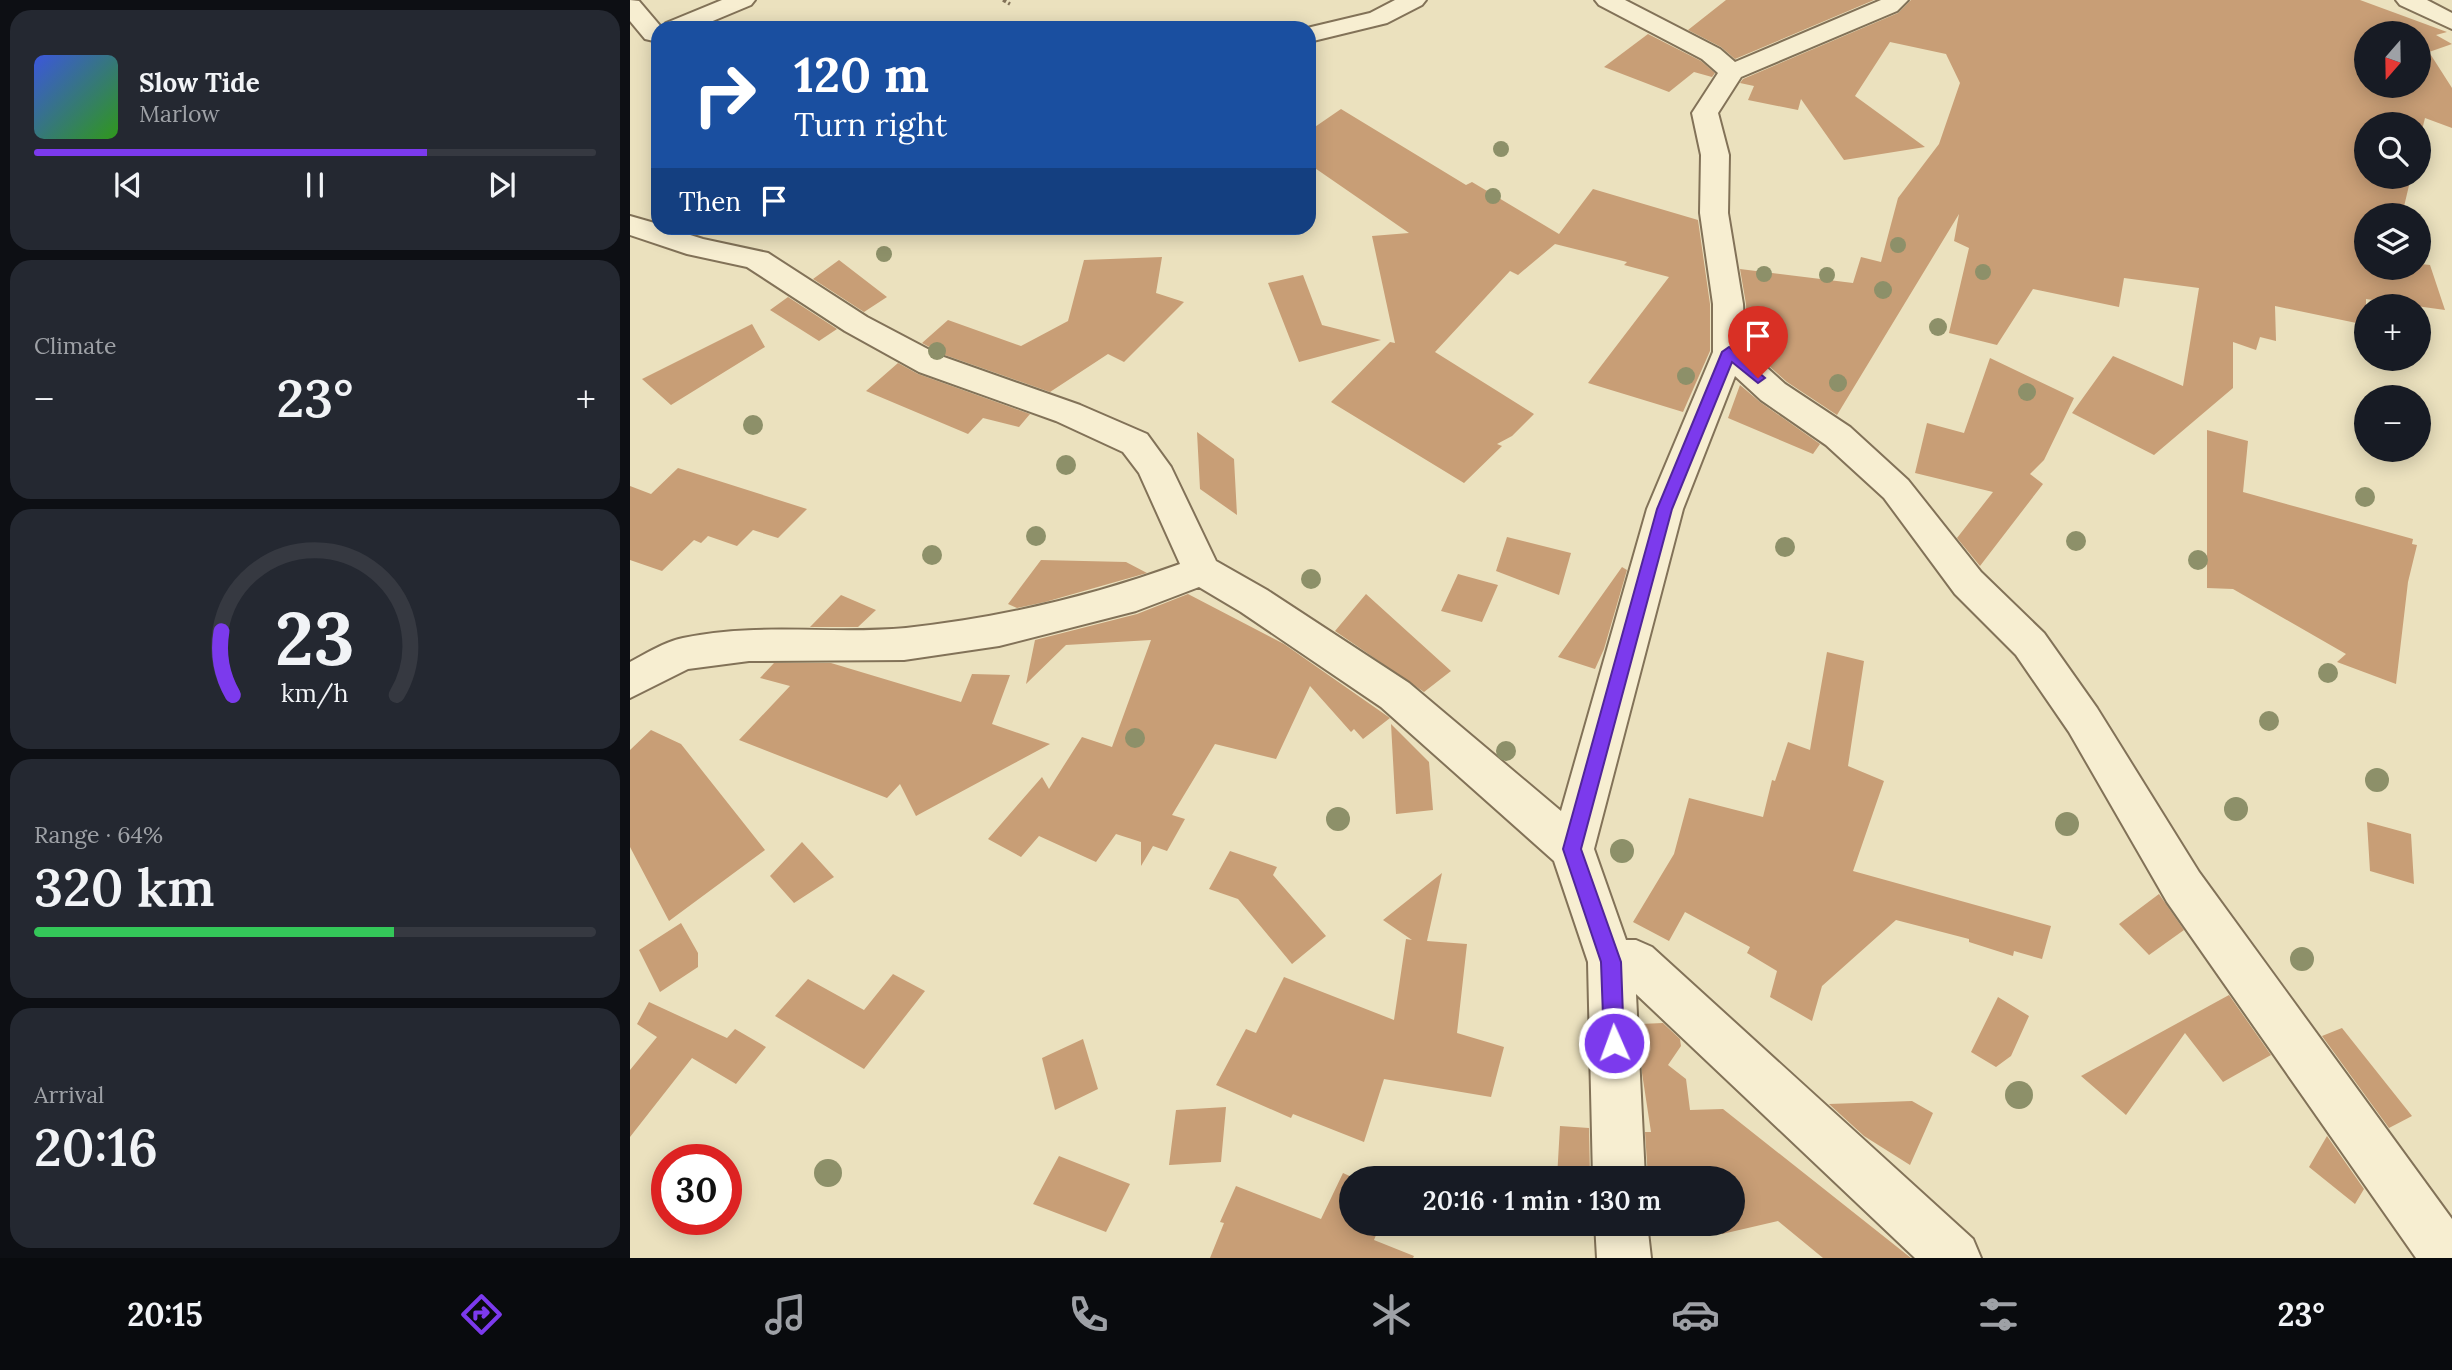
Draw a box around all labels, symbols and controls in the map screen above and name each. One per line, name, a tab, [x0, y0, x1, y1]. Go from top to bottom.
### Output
north arrow	[2354, 21, 2431, 98]
map controls	[2354, 21, 2431, 462]
text: 120 m	[794, 43, 929, 105]
icon: right	[679, 49, 770, 140]
text: Slow Tide	[139, 66, 260, 99]
text: Marlow	[139, 99, 220, 128]
text: Turn right	[794, 104, 947, 145]
button: search	[2354, 112, 2431, 189]
icon: previous	[109, 166, 147, 204]
icon: pause	[296, 166, 334, 204]
icon: next	[483, 166, 521, 204]
icon: arrive	[755, 182, 793, 220]
text: Then	[679, 185, 741, 218]
button: layers	[2354, 203, 2431, 280]
button: +	[2354, 294, 2431, 371]
pin	[1728, 306, 1788, 378]
icon: arrive	[1739, 317, 1777, 355]
text: Climate	[34, 331, 116, 360]
text: 23°	[277, 365, 353, 431]
text: −	[34, 375, 54, 423]
text: +	[576, 375, 596, 423]
button: −	[2354, 385, 2431, 462]
text: 23	[275, 592, 355, 685]
text: km/h	[281, 677, 349, 709]
text: Range · 64%	[34, 820, 163, 849]
text: 320 km	[34, 854, 215, 920]
position arrow	[1577, 1006, 1651, 1080]
text: Arrival	[34, 1080, 104, 1109]
text: 20:16	[34, 1114, 158, 1180]
speed limit sign: 30	[651, 1144, 742, 1235]
text: 20:16 · 1 min · 130 m	[1423, 1184, 1661, 1217]
icon: directions	[457, 1290, 506, 1339]
icon: music	[761, 1290, 810, 1339]
icon: phone	[1064, 1290, 1113, 1339]
icon: climate	[1367, 1290, 1416, 1339]
icon: car	[1671, 1290, 1720, 1339]
icon: filters	[1974, 1290, 2023, 1339]
text: 20:15	[127, 1294, 203, 1335]
text: 23°	[2278, 1294, 2325, 1335]

